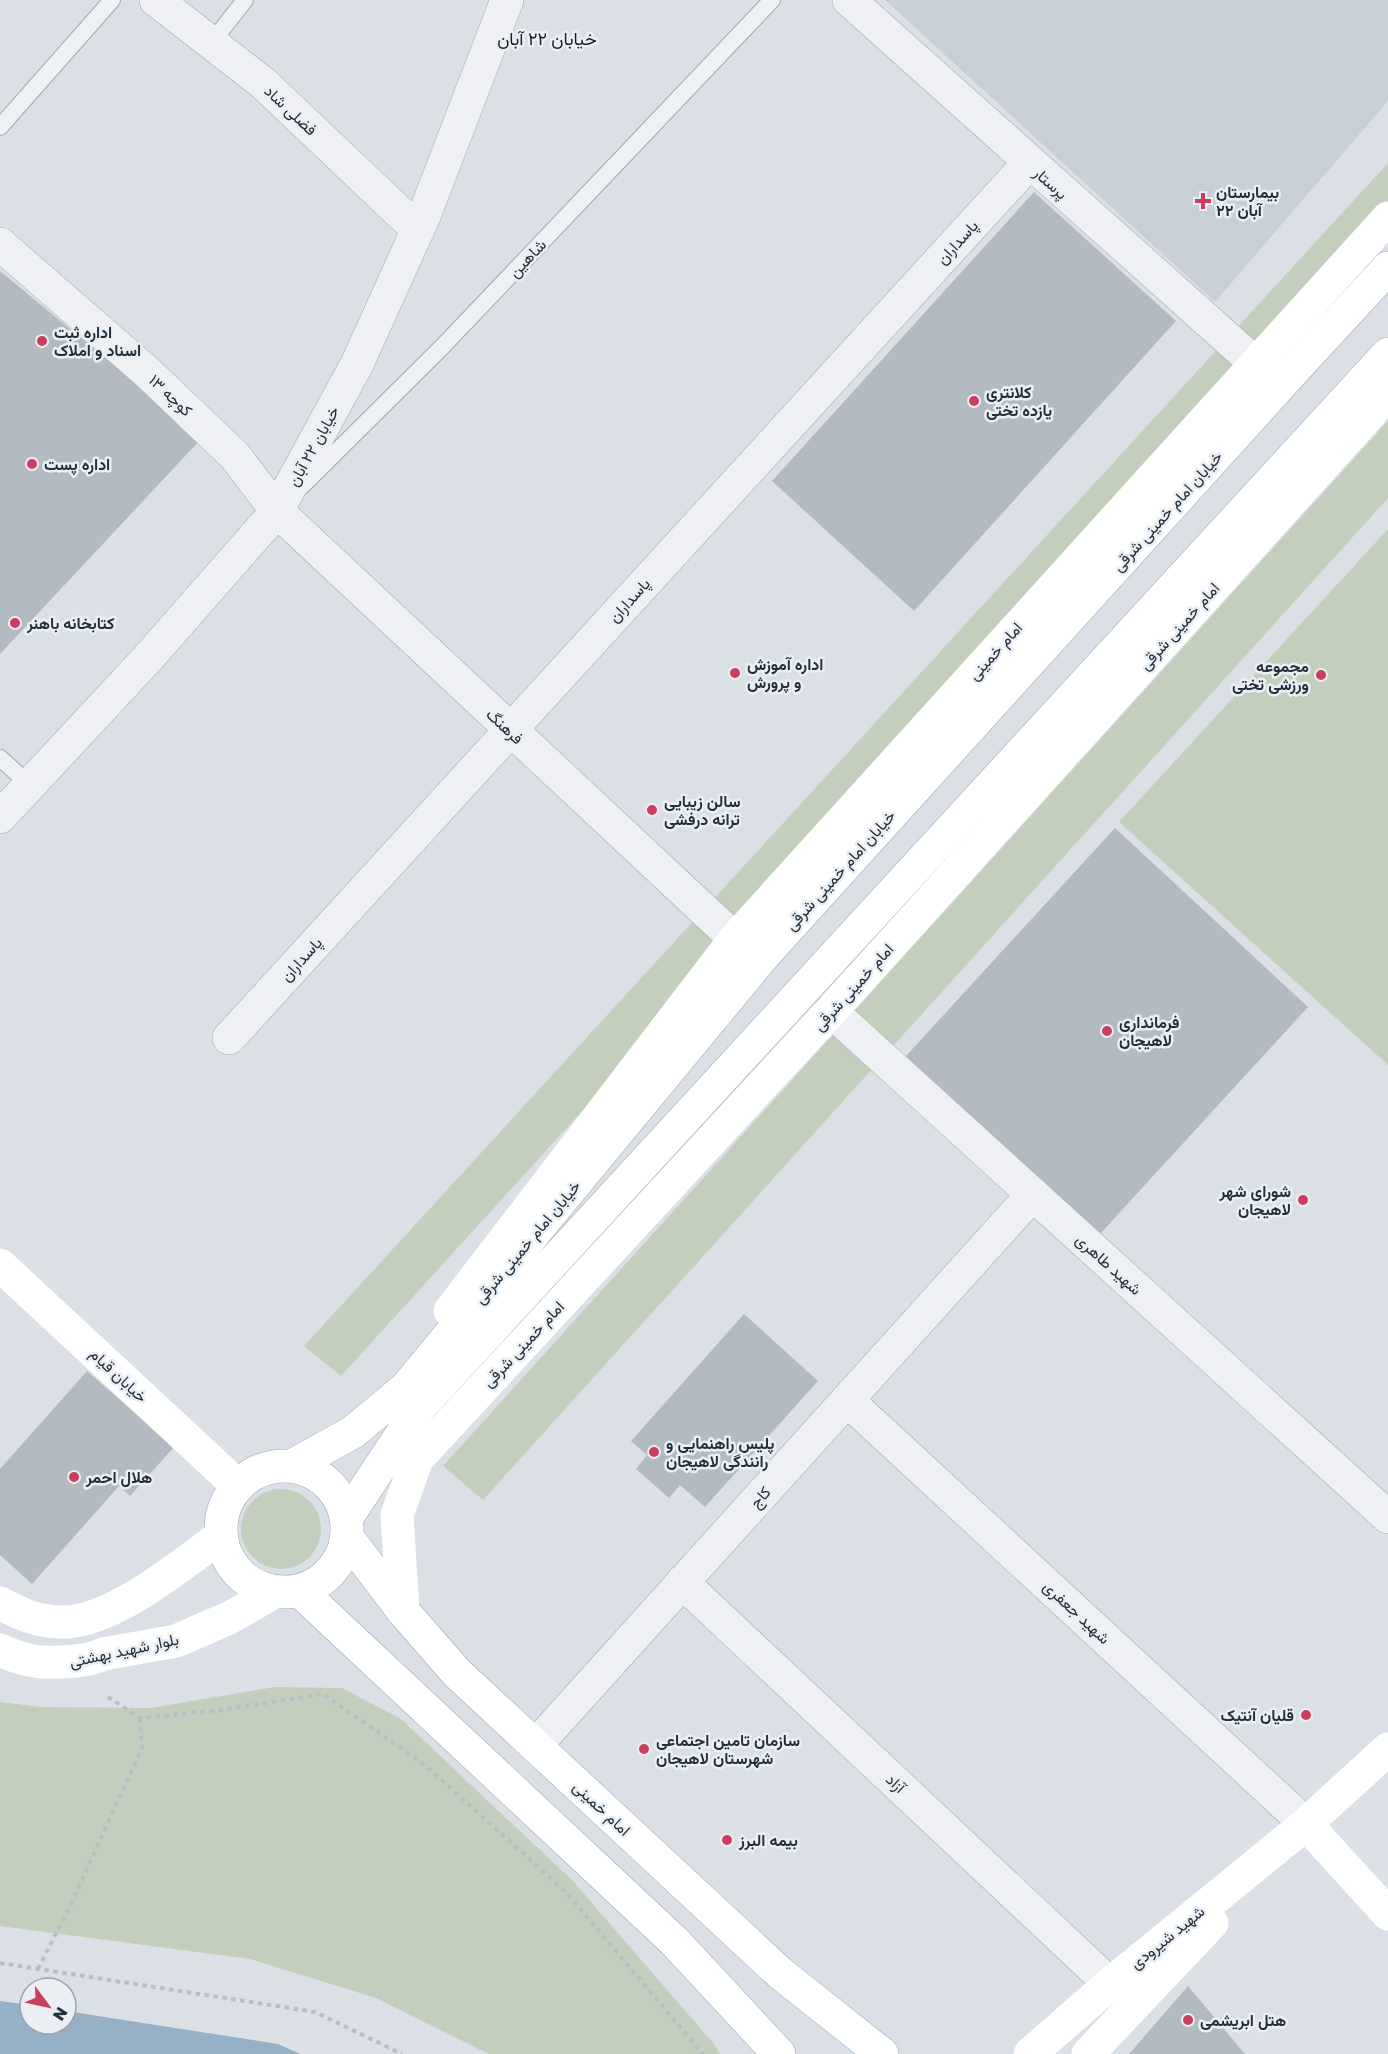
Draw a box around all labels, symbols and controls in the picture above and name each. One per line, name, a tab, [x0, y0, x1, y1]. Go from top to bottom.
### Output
district label: خیابان ۲۲ آبان	[497, 27, 597, 49]
street label: فضلی شاد	[260, 81, 322, 140]
street label: پرستار	[1028, 162, 1072, 205]
place label: بیمارستان ۲۲ آبان	[1216, 182, 1279, 220]
marker: بیمارستان ۲۲ آبان	[1194, 192, 1212, 210]
street label: پاسداران	[932, 216, 984, 270]
street label: شاهین	[504, 235, 551, 282]
place label: اداره ثبت اسناد و املاک	[54, 322, 141, 361]
marker: اداره ثبت اسناد و املاک	[35, 334, 49, 348]
street label: کوچه ۱۳	[144, 370, 197, 422]
place label: کلانتری یازده تختی	[986, 382, 1052, 421]
marker: کلانتری یازده تختی	[967, 394, 981, 408]
street label: خیابان ۲۲ آبان	[283, 402, 343, 490]
street label: خیابان امام خمینی شرقی	[1108, 446, 1227, 576]
place label: اداره پست	[44, 454, 110, 476]
marker: اداره پست	[25, 457, 39, 471]
street label: پاسداران	[604, 574, 656, 628]
street label: امام خمینی شرقی	[1134, 578, 1224, 675]
place label: کتابخانه باهنر	[26, 613, 114, 634]
marker: کتابخانه باهنر	[8, 616, 22, 630]
street label: امام خمینی	[964, 618, 1027, 685]
place label: اداره آموزش و پرورش	[747, 654, 823, 694]
place label: مجموعه ورزشی تختی	[1232, 656, 1309, 695]
marker: اداره آموزش و پرورش	[728, 666, 742, 680]
marker: مجموعه ورزشی تختی	[1314, 668, 1328, 682]
street label: فرهنگ	[481, 704, 528, 749]
place label: سالن زیبایی ترانه درفشی	[664, 791, 741, 830]
marker: سالن زیبایی ترانه درفشی	[645, 803, 659, 817]
street label: خیابان امام خمینی شرقی	[781, 805, 900, 935]
street label: پاسداران	[276, 933, 328, 987]
street label: امام خمینی شرقی	[808, 939, 898, 1036]
place label: فرمانداری لاهیجان	[1119, 1012, 1180, 1050]
marker: فرمانداری لاهیجان	[1100, 1024, 1114, 1038]
street label: خیابان امام خمینی شرقی	[469, 1176, 586, 1309]
place label: شورای شهر لاهیجان	[1219, 1181, 1291, 1219]
marker: شورای شهر لاهیجان	[1296, 1193, 1310, 1207]
street label: شهید طاهری	[1071, 1229, 1146, 1300]
street label: امام خمینی شرقی	[478, 1297, 569, 1392]
street label: خیابان قیام	[85, 1343, 152, 1408]
place label: پلیس راهنمایی و رانندگی لاهیجان	[666, 1433, 774, 1472]
marker: پلیس راهنمایی و رانندگی لاهیجان	[647, 1445, 661, 1459]
place label: هلال احمر	[85, 1467, 152, 1488]
marker: هلال احمر	[67, 1470, 81, 1484]
street label: کاج	[745, 1482, 776, 1513]
street label: شهید جعفری	[1039, 1576, 1115, 1649]
street label: بلوار شهید بهشتی	[67, 1629, 181, 1672]
place label: قلیان آنتیک	[1220, 1705, 1294, 1725]
marker: قلیان آنتیک	[1299, 1708, 1313, 1722]
place label: سازمان تامین اجتماعی شهرستان لاهیجان	[656, 1730, 800, 1769]
marker: سازمان تامین اجتماعی شهرستان لاهیجان	[637, 1742, 651, 1756]
street label: آزاد	[881, 1769, 911, 1799]
street label: امام خمینی	[568, 1776, 635, 1840]
place label: بیمه البرز	[738, 1830, 798, 1851]
marker: بیمه البرز	[720, 1833, 734, 1847]
street label: شهید شیرودی	[1126, 1901, 1209, 1974]
north arrow	[18, 1976, 78, 2036]
text: N	[49, 2004, 72, 2025]
place label: هتل ابریشمی	[1200, 2010, 1286, 2031]
marker: هتل ابریشمی	[1181, 2013, 1195, 2027]

